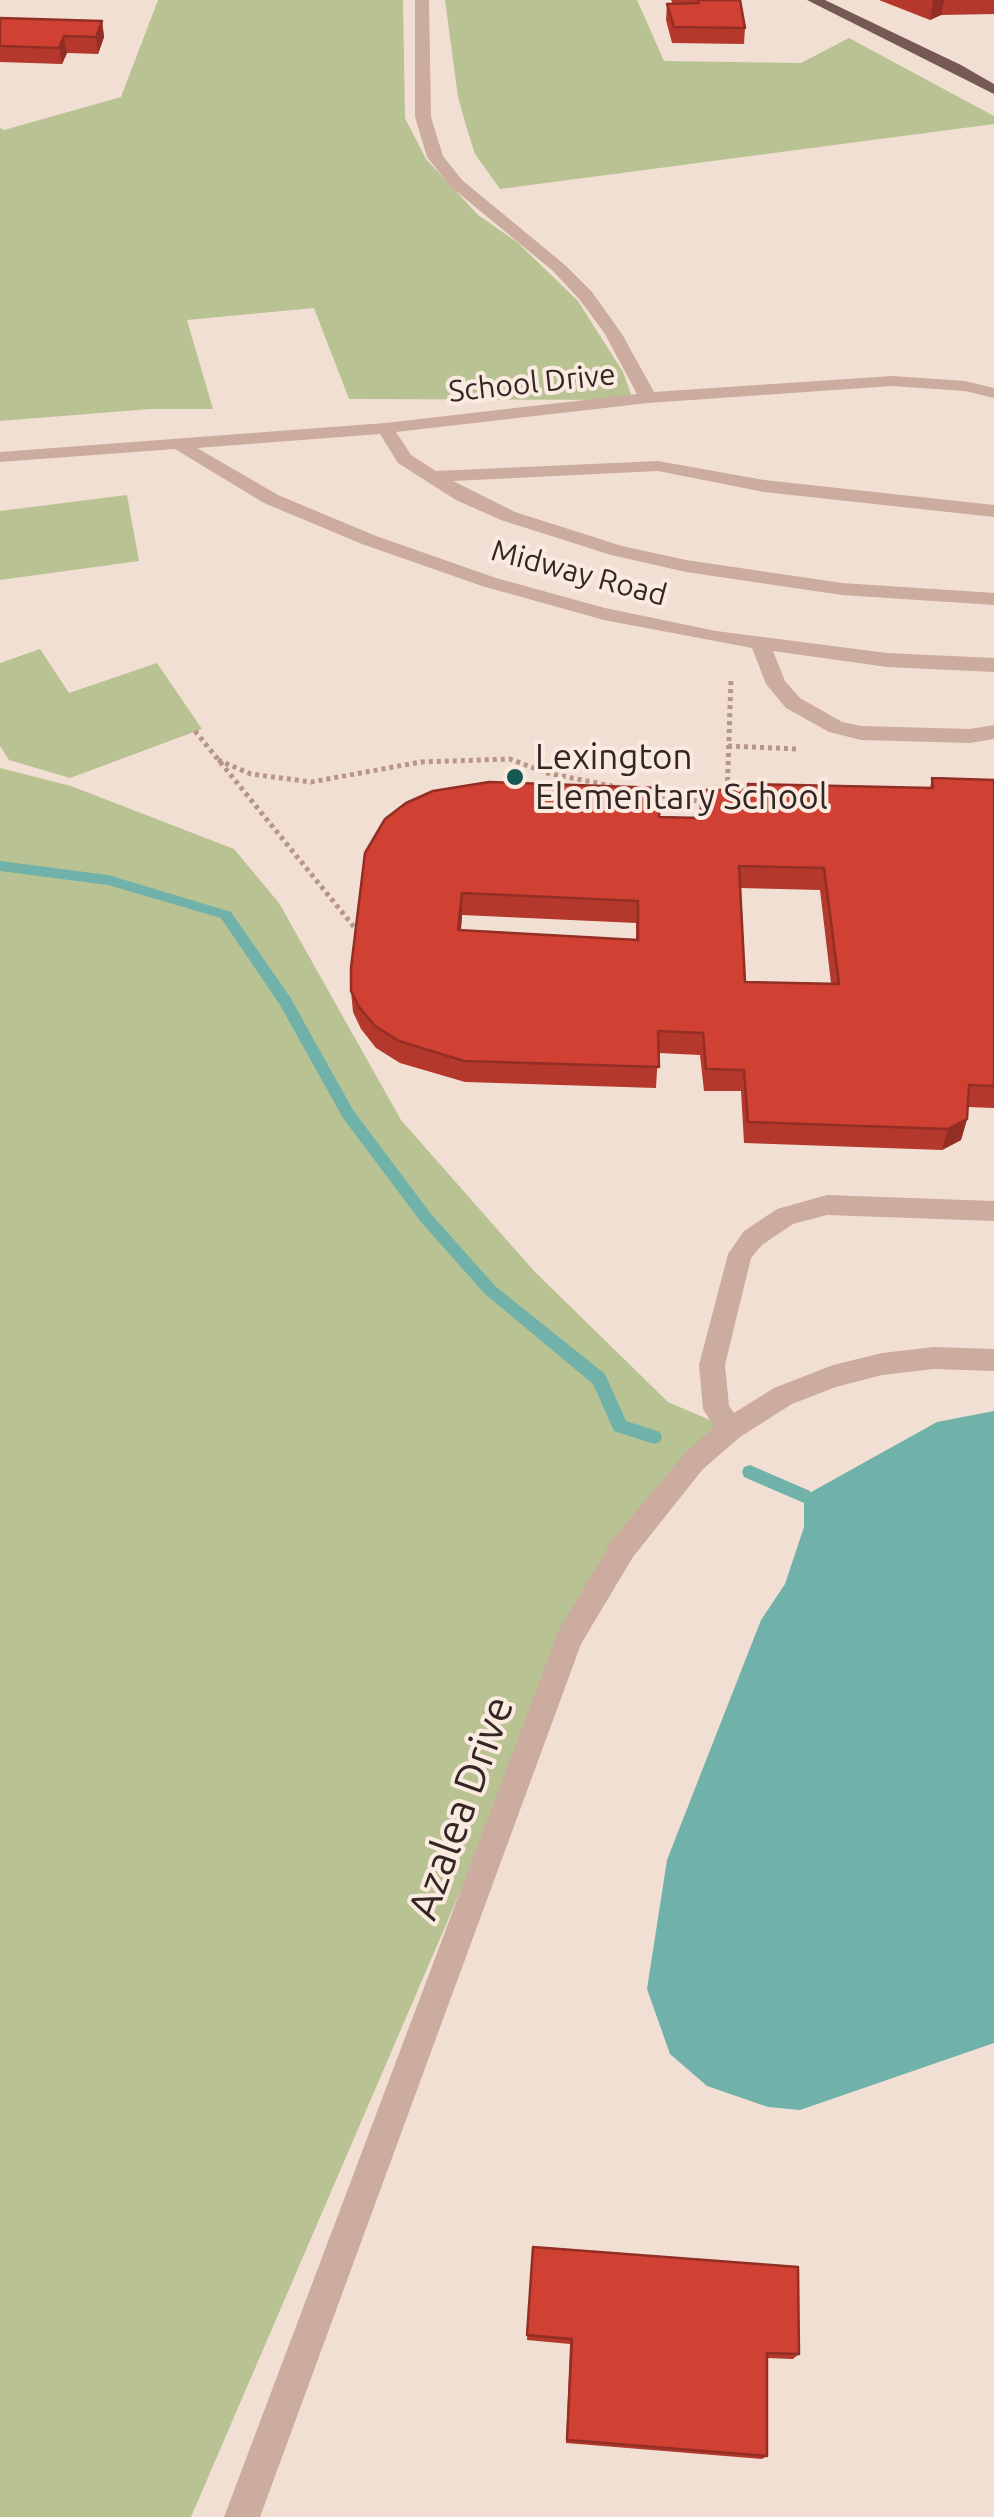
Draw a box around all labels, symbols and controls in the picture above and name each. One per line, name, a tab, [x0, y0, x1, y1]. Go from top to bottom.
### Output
street label: School Drive	[447, 356, 617, 410]
street label: Midway Road	[487, 532, 671, 614]
place label: Lexington Elementary School	[535, 736, 828, 818]
marker: Lexington Elementary School	[504, 766, 526, 788]
street label: Azalea Drive	[397, 1690, 525, 1926]

